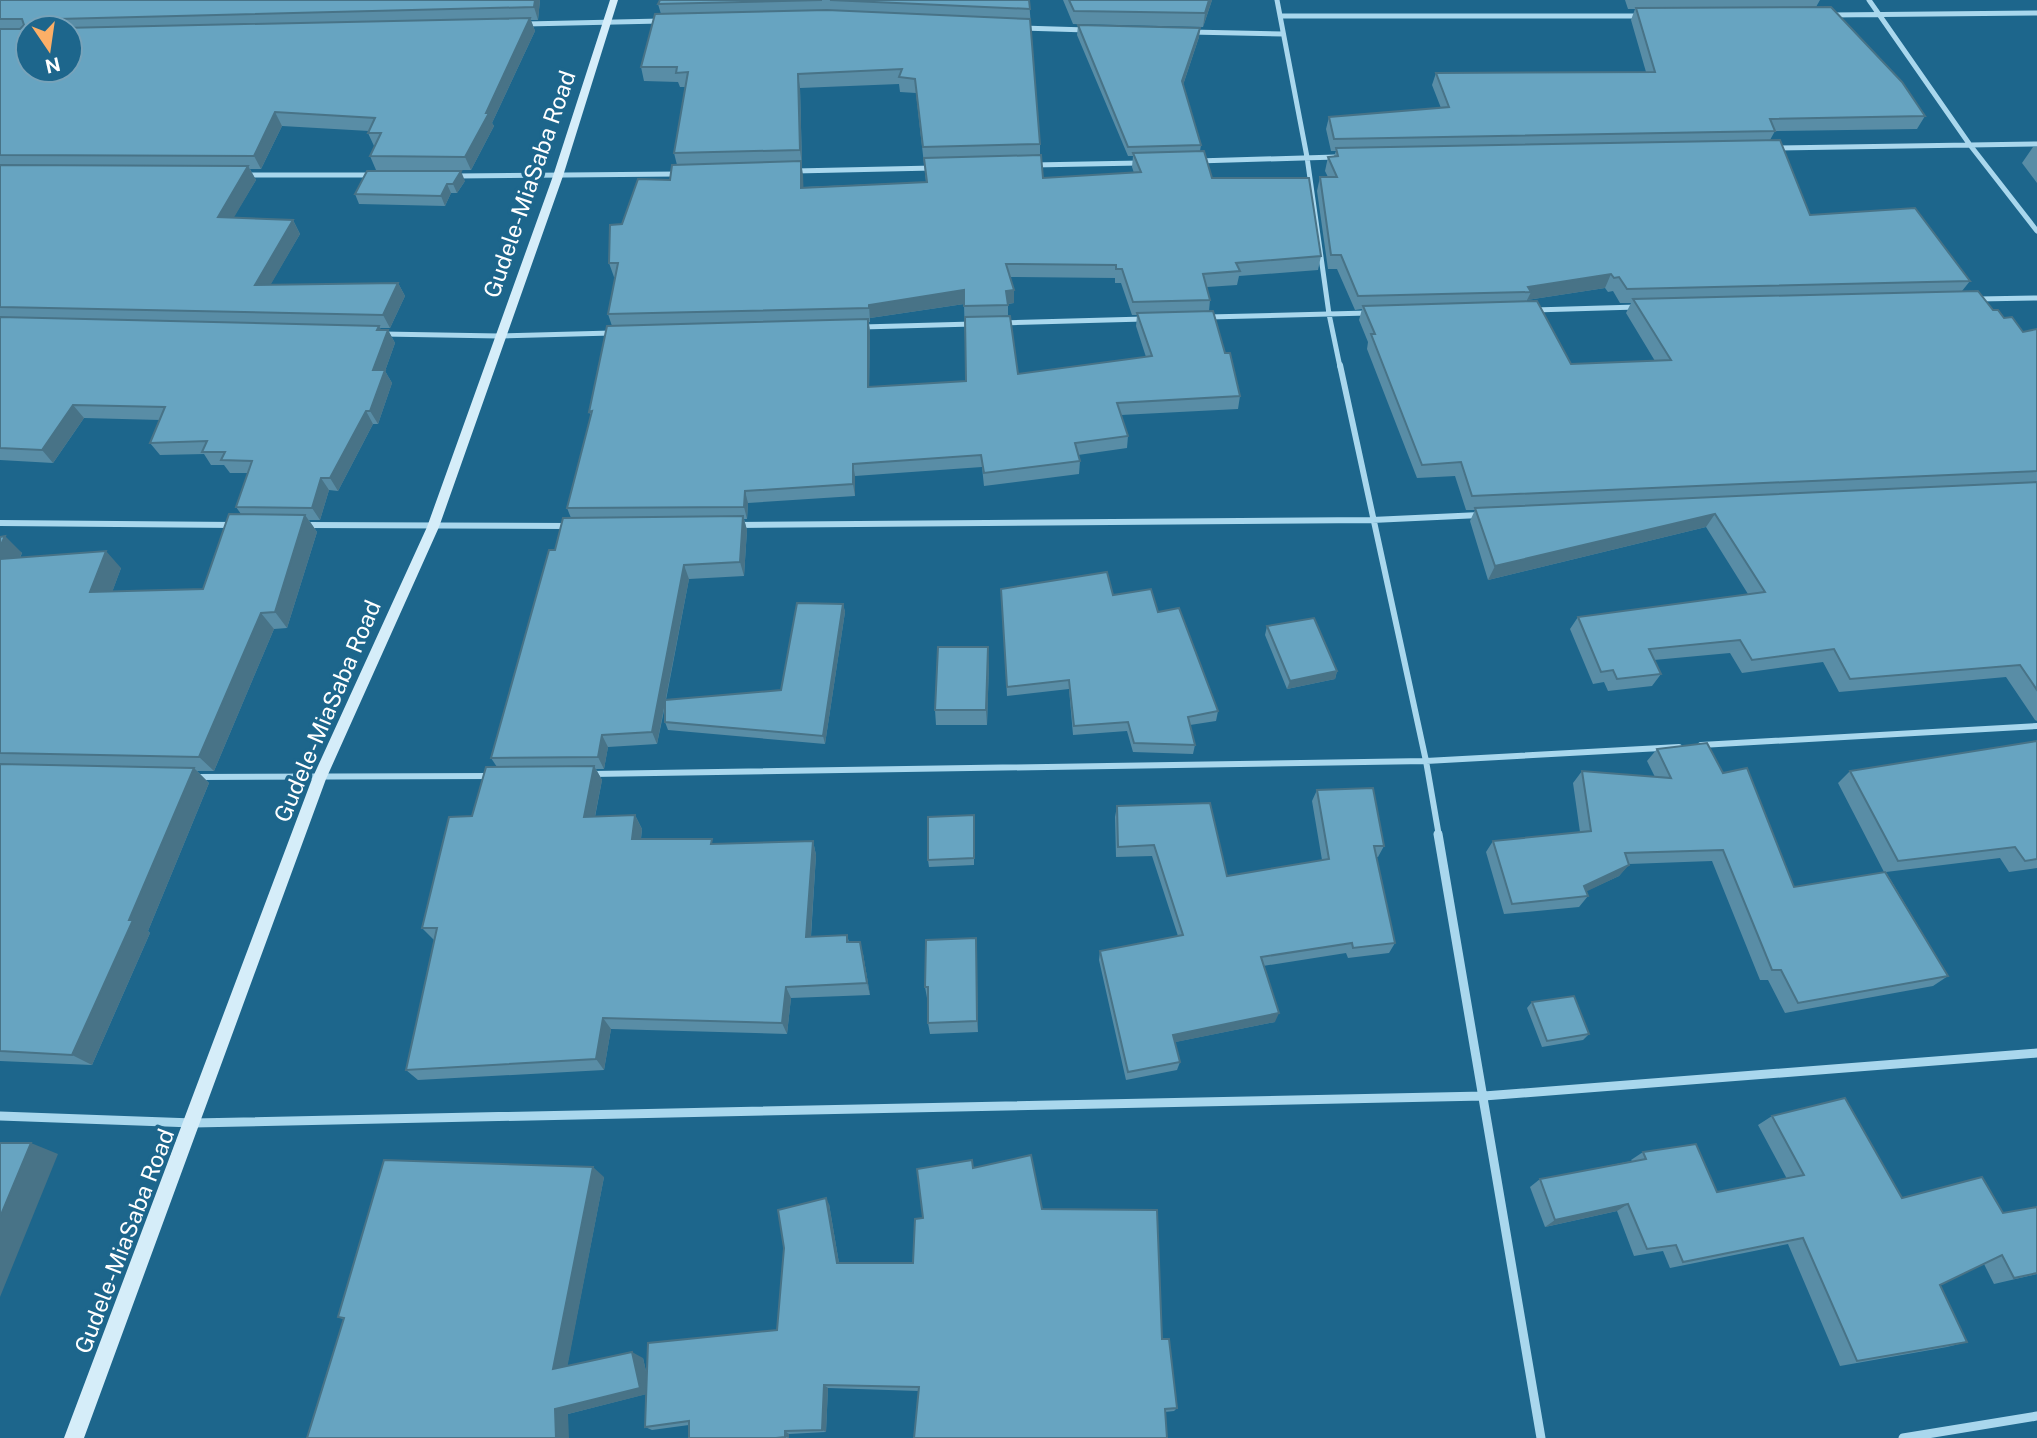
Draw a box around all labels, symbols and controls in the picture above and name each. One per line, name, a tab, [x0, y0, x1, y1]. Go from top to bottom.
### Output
north arrow	[14, 14, 84, 84]
text: N	[43, 53, 63, 78]
street label: Gudele-MiaSaba Road	[477, 67, 581, 301]
street label: Gudele-MiaSaba Road	[268, 596, 386, 826]
street label: Gudele-MiaSaba Road	[69, 1125, 179, 1357]

